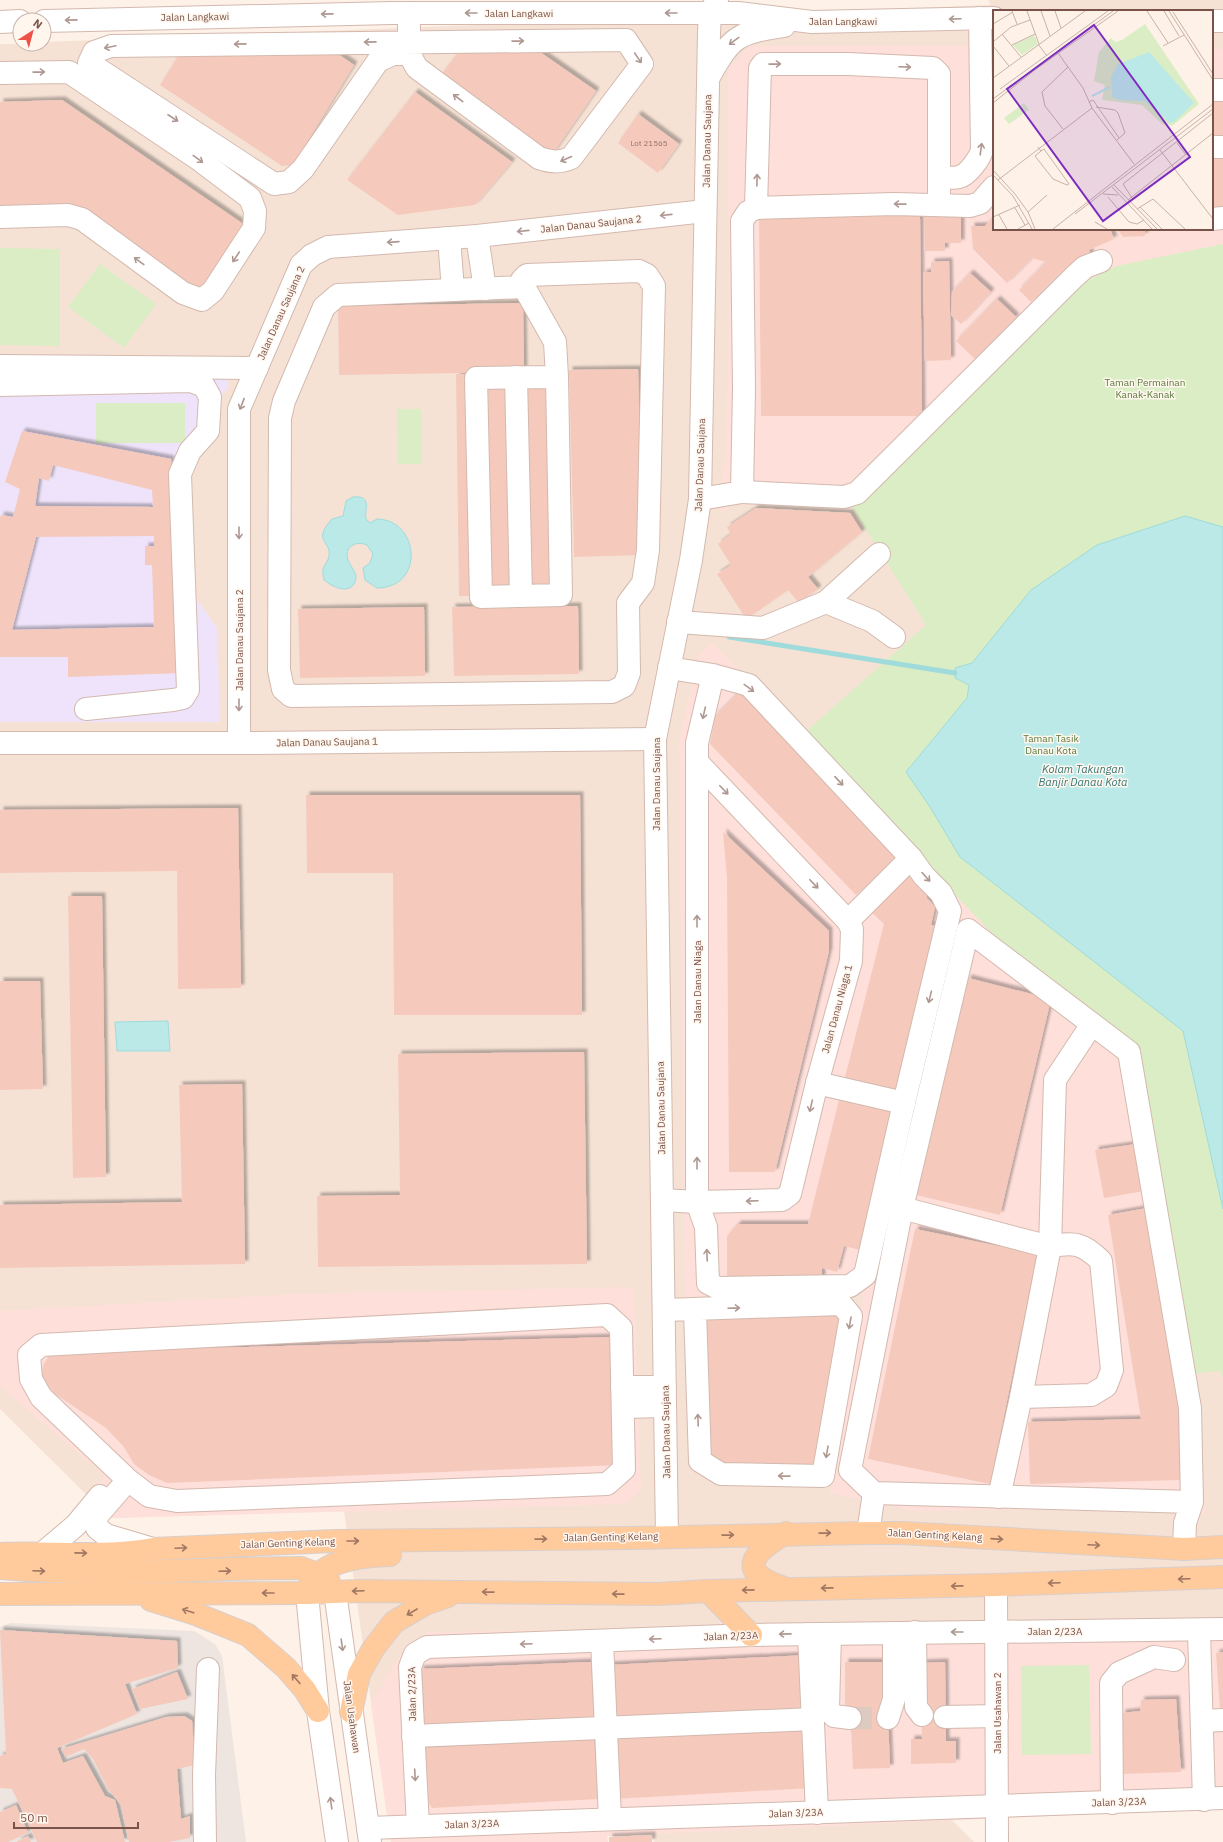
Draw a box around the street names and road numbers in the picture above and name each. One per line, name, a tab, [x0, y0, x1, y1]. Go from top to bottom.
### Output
street label: Jalan Langkawi	[485, 7, 553, 20]
street label: Jalan Langkawi	[161, 10, 229, 24]
street label: Jalan Langkawi	[809, 15, 877, 28]
street label: Jalan Danau Saujana	[700, 94, 714, 188]
street label: Jalan Danau Saujana 2	[540, 212, 642, 236]
street label: Jalan Danau Saujana 2	[254, 264, 308, 362]
street label: Jalan Danau Saujana	[692, 417, 708, 512]
street label: Jalan Danau Saujana 2	[233, 589, 246, 691]
street label: Jalan Danau Saujana 1	[276, 735, 378, 749]
street label: Jalan Danau Saujana	[650, 737, 663, 831]
street label: Jalan Danau Niaga	[691, 940, 704, 1024]
street label: Jalan Danau Niaga 1	[819, 963, 855, 1055]
street label: Jalan Danau Saujana	[654, 1061, 668, 1155]
street label: Jalan Danau Saujana	[659, 1385, 673, 1479]
street label: Jalan Genting Kelang	[887, 1526, 983, 1544]
street label: Jalan Genting Kelang	[564, 1530, 659, 1544]
street label: Jalan Genting Kelang	[241, 1535, 336, 1551]
street label: Jalan 2/23A	[1028, 1625, 1083, 1638]
street label: Jalan 2/23A	[703, 1629, 759, 1643]
street label: Jalan 2/23A	[405, 1666, 419, 1721]
street label: Jalan Usahawan 2	[991, 1672, 1004, 1754]
street label: Jalan Usahawan	[340, 1680, 364, 1754]
street label: Jalan 3/23A	[1091, 1795, 1147, 1809]
street label: Jalan 3/23A	[768, 1806, 824, 1820]
street label: Jalan 3/23A	[444, 1817, 500, 1831]

